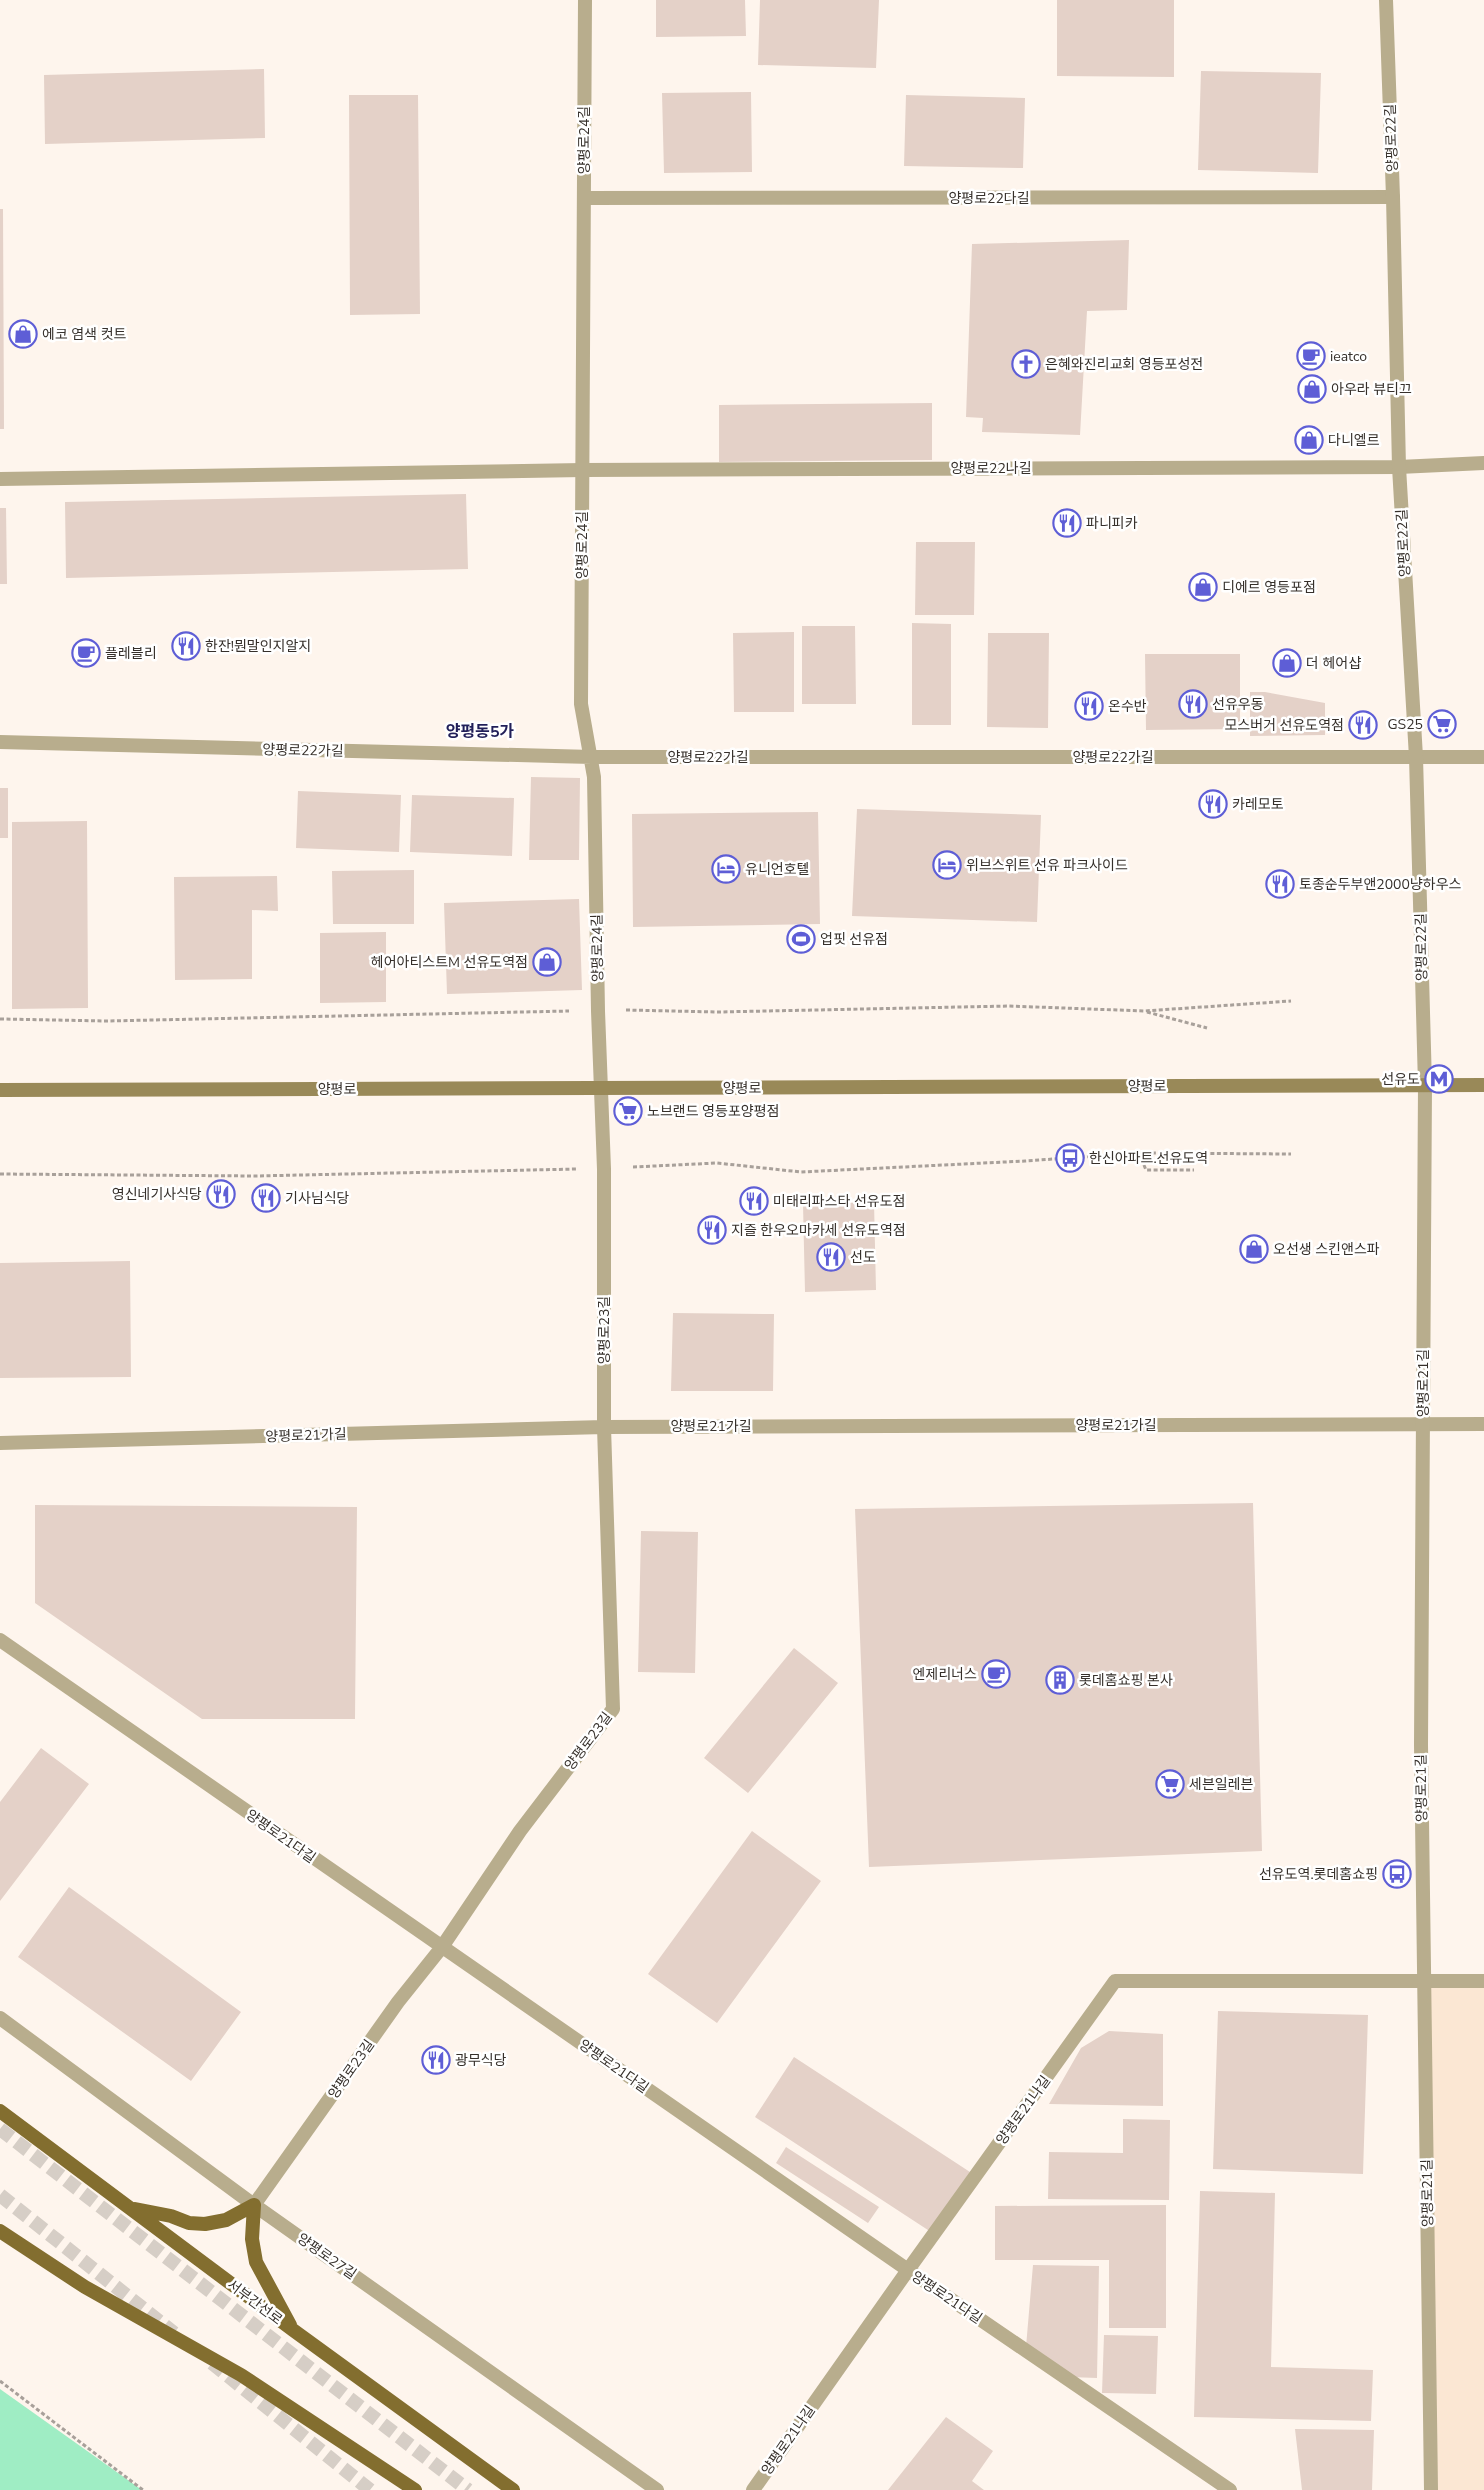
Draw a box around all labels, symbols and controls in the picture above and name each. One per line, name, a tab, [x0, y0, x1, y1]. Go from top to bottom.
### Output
street label: 양평로22길	[1381, 104, 1402, 172]
street label: 양평로24길	[575, 106, 594, 174]
street label: 양평로22다길	[948, 189, 1030, 208]
shop icon: 에코 염색 컷트	[8, 319, 38, 349]
place label: 에코 염색 컷트	[42, 325, 127, 344]
cafe icon: ieatco	[1296, 341, 1326, 371]
place label: ieatco	[1330, 347, 1367, 366]
church icon: 은혜와진리교회 영등포성전	[1011, 349, 1041, 379]
place label: 은혜와진리교회 영등포성전	[1045, 355, 1203, 374]
shop icon: 아우라 뷰티끄	[1297, 374, 1327, 404]
place label: 아우라 뷰티끄	[1331, 380, 1412, 399]
shop icon: 다니엘르	[1294, 425, 1324, 455]
place label: 다니엘르	[1328, 431, 1380, 450]
street label: 양평로22나길	[950, 459, 1032, 478]
restaurant icon: 파니피카	[1052, 508, 1082, 538]
street label: 양평로22길	[1392, 508, 1415, 578]
street label: 양평로24길	[573, 511, 592, 579]
place label: 파니피카	[1086, 514, 1138, 533]
shop icon: 디에르 영등포점	[1188, 572, 1218, 602]
place label: 디에르 영등포점	[1222, 578, 1316, 597]
restaurant icon: 한잔!뭔말인지알지	[171, 631, 201, 661]
place label: 한잔!뭔말인지알지	[205, 637, 311, 656]
cafe icon: 플레블리	[71, 638, 101, 668]
place label: 플레블리	[105, 644, 157, 663]
shop icon: 더 헤어샵	[1272, 648, 1302, 678]
place label: 더 헤어샵	[1306, 654, 1361, 673]
restaurant icon: 선유우동	[1178, 689, 1208, 719]
restaurant icon: 온수반	[1074, 691, 1104, 721]
place label: 선유우동	[1212, 695, 1264, 714]
place label: 온수반	[1108, 697, 1147, 716]
supermarket icon: GS25	[1427, 709, 1457, 739]
restaurant icon: 모스버거 선유도역점	[1348, 710, 1378, 740]
place label: GS25	[1387, 715, 1423, 734]
place label: 모스버거 선유도역점	[1224, 716, 1344, 735]
district label: 양평동5가	[446, 721, 515, 743]
street label: 양평로22가길	[262, 740, 344, 761]
street label: 양평로22가길	[667, 748, 749, 767]
street label: 양평로22가길	[1072, 748, 1154, 767]
restaurant icon: 카레모토	[1198, 789, 1228, 819]
place label: 카레모토	[1232, 795, 1284, 814]
hotel icon: 위브스위트 선유 파크사이드	[932, 850, 962, 880]
hotel icon: 유니언호텔	[711, 854, 741, 884]
place label: 위브스위트 선유 파크사이드	[966, 856, 1128, 875]
place label: 유니언호텔	[745, 860, 809, 879]
restaurant icon: 토종순두부앤2000냥하우스	[1265, 869, 1295, 899]
place label: 토종순두부앤2000냥하우스	[1299, 875, 1462, 894]
street label: 양평로22길	[1411, 913, 1432, 981]
street label: 양평로24길	[587, 914, 608, 982]
sports icon: 업핏 선유점	[786, 924, 816, 954]
place label: 업핏 선유점	[820, 930, 888, 949]
shop icon: 헤어아티스트M 선유도역점	[532, 947, 562, 977]
place label: 헤어아티스트M 선유도역점	[371, 953, 528, 972]
metro station icon: 선유도	[1424, 1064, 1454, 1094]
place label: 선유도	[1381, 1070, 1420, 1089]
street label: 양평로	[1128, 1077, 1166, 1096]
street label: 양평로	[723, 1079, 761, 1098]
street label: 양평로	[318, 1080, 356, 1099]
supermarket icon: 노브랜드 영등포양평점	[613, 1096, 643, 1126]
place label: 노브랜드 영등포양평점	[647, 1102, 779, 1121]
bus stop icon: 한신아파트.선유도역	[1055, 1143, 1085, 1173]
place label: 한신아파트.선유도역	[1089, 1149, 1208, 1168]
restaurant icon: 영신네기사식당	[206, 1179, 236, 1209]
restaurant icon: 기사님식당	[251, 1183, 281, 1213]
place label: 영신네기사식당	[112, 1185, 202, 1204]
restaurant icon: 미태리파스타 선유도점	[739, 1186, 769, 1216]
place label: 기사님식당	[285, 1189, 350, 1208]
place label: 미태리파스타 선유도점	[773, 1192, 905, 1211]
restaurant icon: 지즐 한우오마카세 선유도역점	[697, 1215, 727, 1245]
place label: 지즐 한우오마카세 선유도역점	[731, 1221, 906, 1240]
shop icon: 오선생 스킨앤스파	[1239, 1234, 1269, 1264]
place label: 오선생 스킨앤스파	[1273, 1240, 1380, 1259]
restaurant icon: 선도	[816, 1242, 846, 1272]
place label: 선도	[850, 1248, 876, 1267]
street label: 양평로23길	[595, 1296, 614, 1364]
street label: 양평로21길	[1414, 1349, 1433, 1417]
street label: 양평로21가길	[1075, 1416, 1157, 1435]
street label: 양평로21가길	[670, 1417, 752, 1436]
street label: 양평로21가길	[265, 1425, 347, 1446]
cafe icon: 엔제리너스	[981, 1659, 1011, 1689]
place label: 엔제리너스	[913, 1665, 977, 1684]
building icon: 롯데홈쇼핑 본사	[1045, 1665, 1075, 1695]
place label: 롯데홈쇼핑 본사	[1079, 1671, 1173, 1690]
street label: 양평로23길	[560, 1708, 617, 1774]
street label: 양평로21길	[1411, 1754, 1432, 1822]
supermarket icon: 세븐일레븐	[1155, 1769, 1185, 1799]
place label: 세븐일레븐	[1189, 1775, 1254, 1794]
street label: 양평로21다길	[242, 1805, 319, 1867]
bus stop icon: 선유도역.롯데홈쇼핑	[1382, 1859, 1412, 1889]
place label: 선유도역.롯데홈쇼핑	[1259, 1865, 1378, 1884]
street label: 양평로21다길	[575, 2035, 652, 2097]
street label: 양평로23길	[324, 2036, 379, 2103]
restaurant icon: 광무식당	[421, 2045, 451, 2075]
place label: 광무식당	[455, 2051, 507, 2070]
street label: 양평로21나길	[992, 2072, 1055, 2149]
street label: 양평로21길	[1417, 2159, 1438, 2227]
street label: 양평로27길	[293, 2229, 360, 2284]
street label: 양평로21다길	[908, 2267, 986, 2328]
street label: 서부간선로	[223, 2275, 286, 2329]
street label: 양평로21나길	[757, 2402, 819, 2479]

